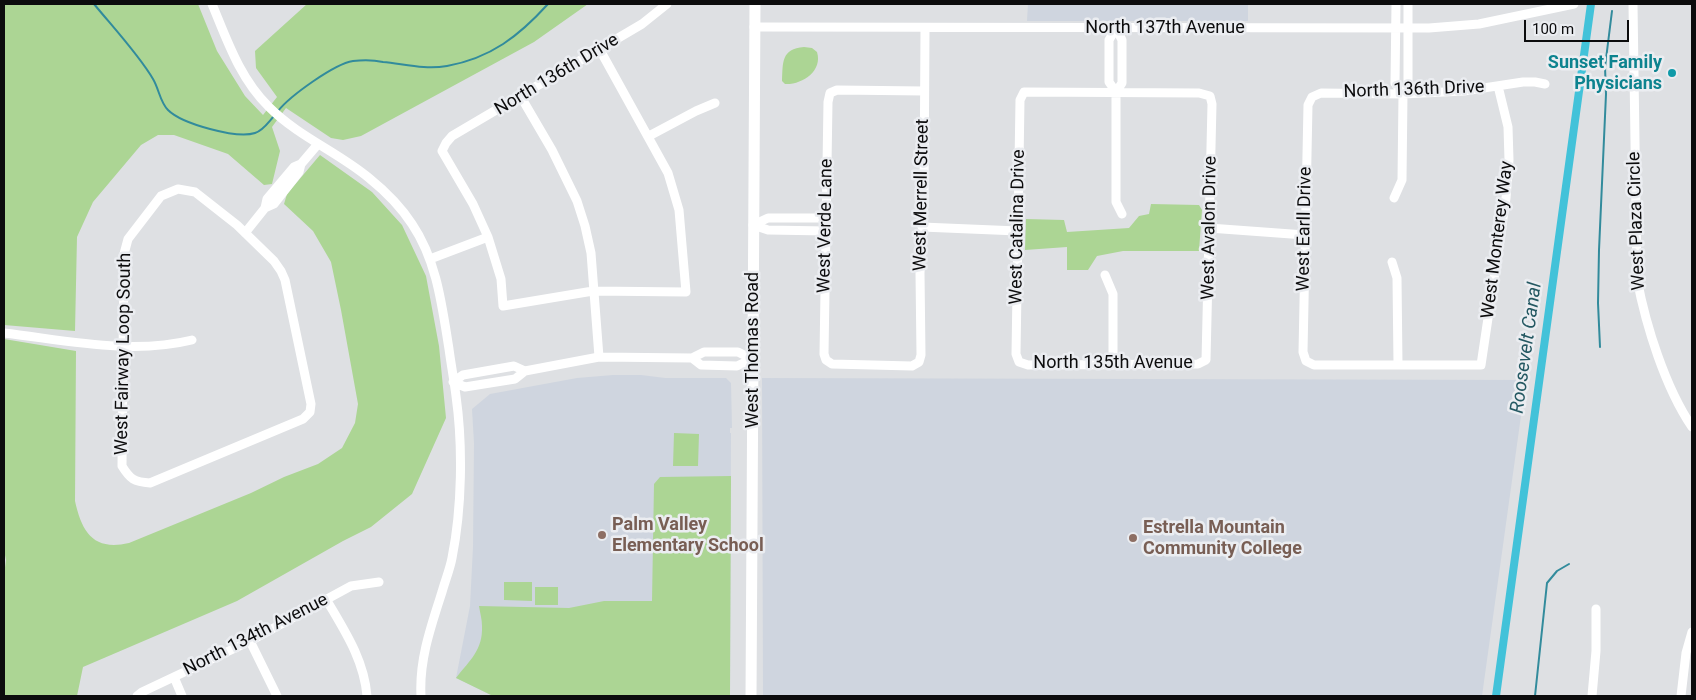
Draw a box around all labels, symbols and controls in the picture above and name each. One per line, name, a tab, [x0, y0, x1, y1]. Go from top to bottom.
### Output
scale bar	[1526, 10, 1631, 42]
street label: North 137th Avenue	[1085, 17, 1245, 39]
text: 100 m	[1532, 20, 1574, 38]
street label: North 136th Drive	[491, 29, 623, 121]
place label: Sunset Family Physicians	[1548, 52, 1662, 94]
marker: Sunset Family Physicians	[1666, 67, 1678, 79]
street label: North 136th Drive	[1343, 77, 1485, 103]
street label: West Merrell Street	[910, 119, 934, 271]
street label: West Catalina Drive	[1006, 149, 1030, 305]
street label: West Plaza Circle	[1624, 151, 1650, 291]
street label: West Avalon Drive	[1198, 156, 1222, 300]
street label: West Verde Lane	[814, 159, 838, 293]
street label: West Monterey Way	[1478, 160, 1518, 320]
street label: West Earll Drive	[1293, 166, 1317, 292]
street label: West Fairway Loop South	[111, 253, 137, 455]
street label: West Thomas Road	[742, 272, 764, 428]
water label: Roosevelt Canal	[1507, 281, 1547, 415]
street label: North 135th Avenue	[1033, 352, 1193, 374]
place label: Palm Valley Elementary School	[612, 514, 764, 556]
place label: Estrella Mountain Community College	[1143, 517, 1302, 560]
marker: Palm Valley Elementary School	[596, 529, 608, 541]
marker: Estrella Mountain Community College	[1127, 532, 1139, 544]
street label: North 134th Avenue	[180, 589, 332, 681]

